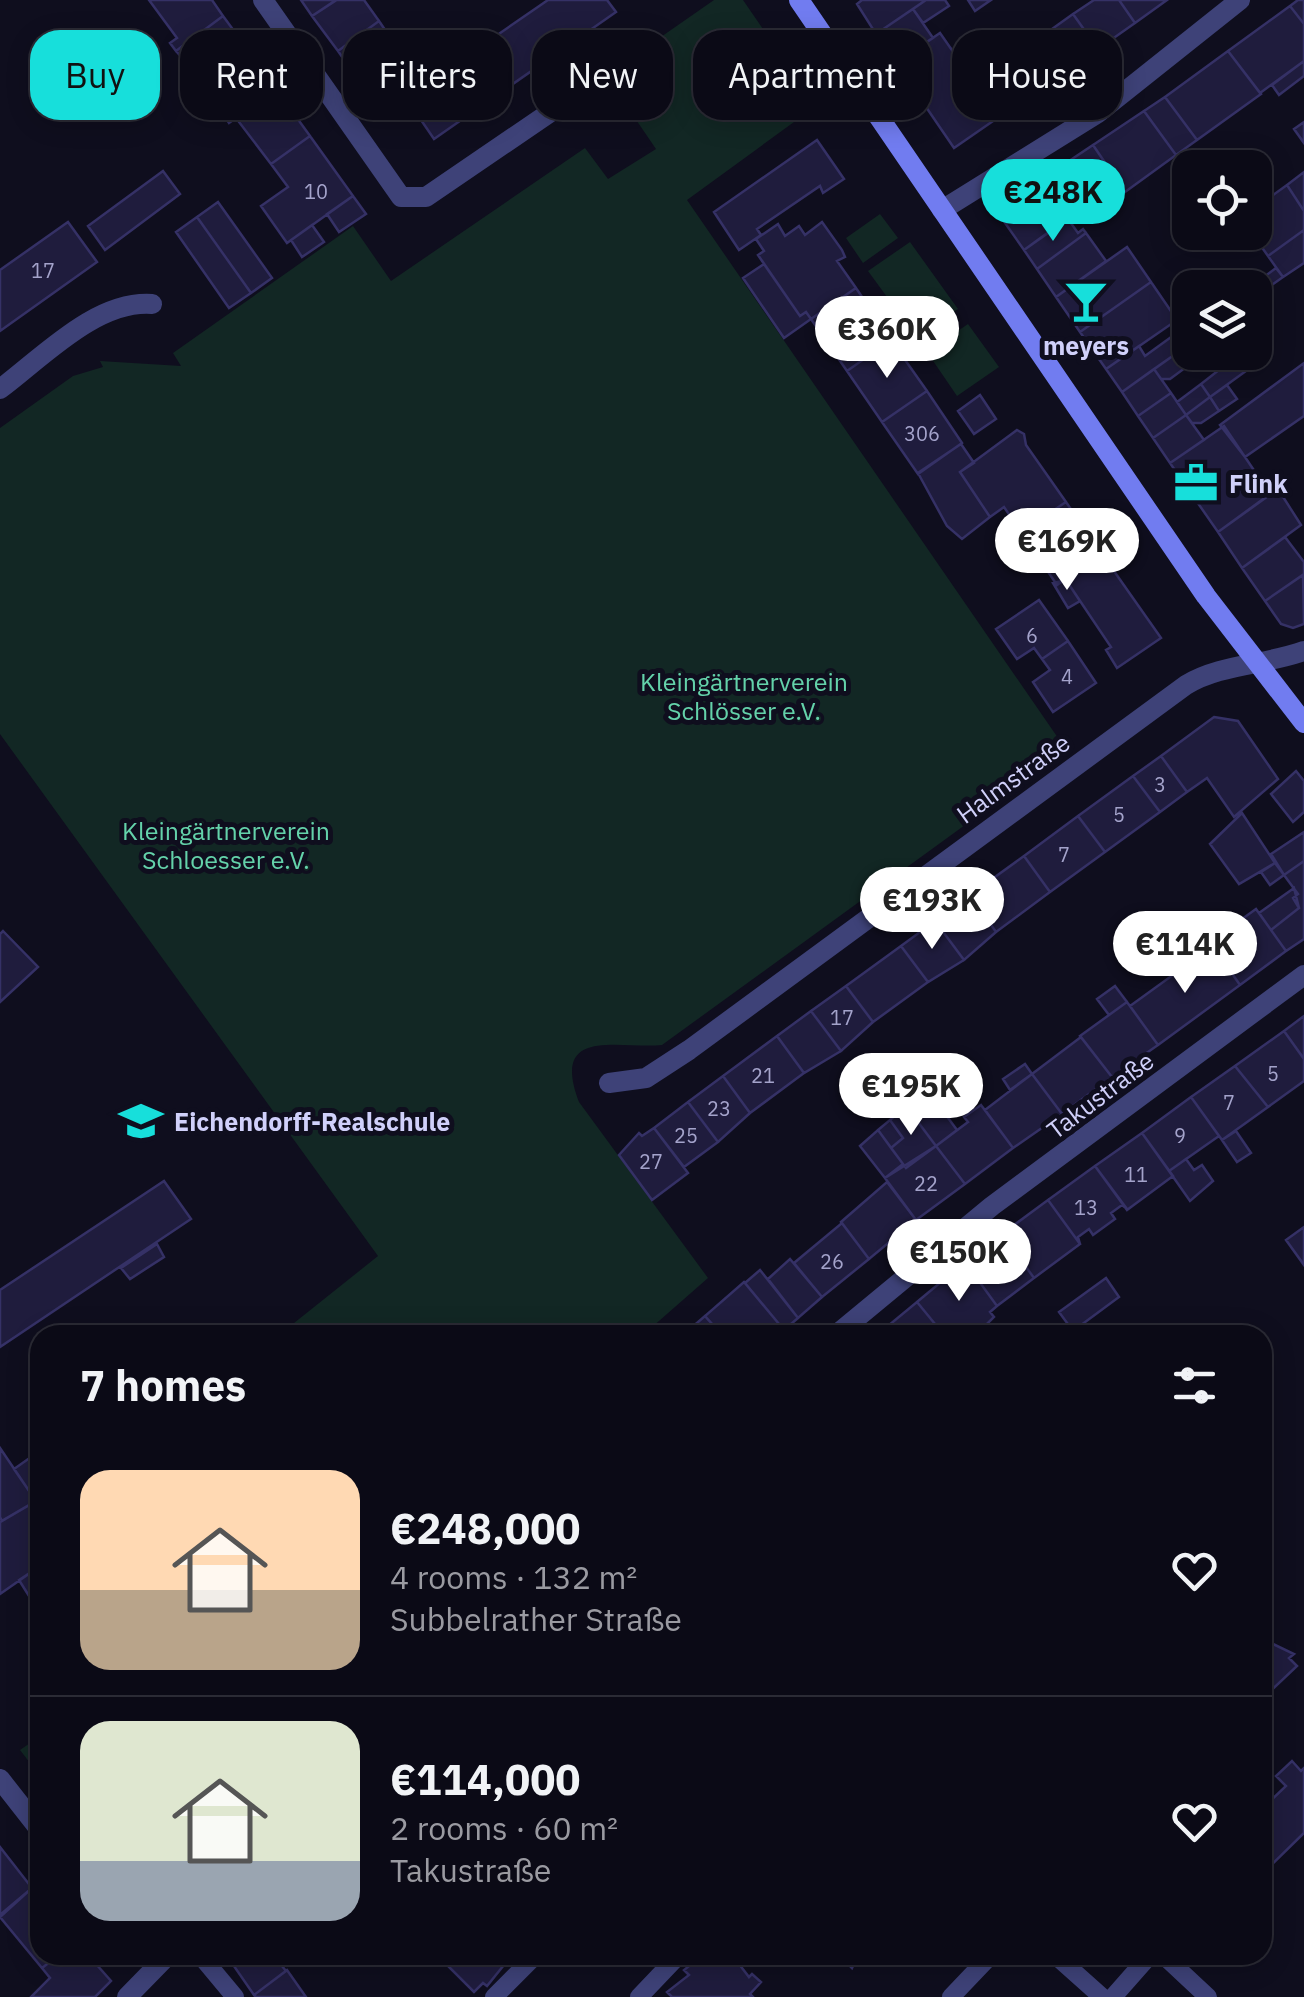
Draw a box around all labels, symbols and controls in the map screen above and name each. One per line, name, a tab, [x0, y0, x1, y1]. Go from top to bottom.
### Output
chip: Buy	[30, 30, 160, 120]
chip: Rent	[180, 30, 323, 120]
chip: Filters	[343, 30, 512, 120]
chip: New	[532, 30, 673, 120]
chip: Apartment	[693, 30, 932, 120]
chip: House	[952, 30, 1122, 120]
map controls	[1172, 150, 1272, 370]
button: locate	[1172, 150, 1272, 250]
pin: €248K	[983, 159, 1123, 244]
text: €248K	[1003, 170, 1103, 212]
house number: 10	[304, 178, 328, 205]
house number: 17	[31, 257, 55, 284]
button: layers	[1172, 270, 1272, 370]
bar icon: meyers	[1062, 277, 1110, 325]
pin: €360K	[817, 296, 957, 381]
text: €360K	[837, 307, 937, 349]
place label: meyers	[1043, 329, 1129, 362]
house number: 306	[904, 420, 940, 447]
office icon: Flink	[1172, 459, 1220, 507]
place label: Flink	[1229, 467, 1288, 500]
pin: €169K	[997, 508, 1137, 593]
text: €169K	[1017, 519, 1117, 561]
house number: 6	[1026, 622, 1038, 649]
house number: 4	[1061, 663, 1073, 690]
park label: Kleingärtnerverein Schlösser e.V.	[640, 665, 848, 727]
street label: Halmstraße	[950, 726, 1076, 830]
house number: 3	[1154, 771, 1166, 798]
house number: 5	[1113, 801, 1125, 828]
park label: Kleingärtnerverein Schloesser e.V.	[122, 814, 330, 876]
house number: 7	[1058, 841, 1070, 868]
pin: €193K	[862, 867, 1002, 952]
text: €193K	[882, 878, 982, 920]
pin: €114K	[1115, 911, 1255, 996]
text: €114K	[1135, 922, 1235, 964]
house number: 17	[830, 1004, 854, 1031]
street label: Takustraße	[1040, 1044, 1160, 1146]
pin: €195K	[841, 1053, 981, 1138]
house number: 5	[1267, 1060, 1279, 1087]
house number: 21	[751, 1062, 775, 1089]
text: €195K	[861, 1064, 961, 1106]
house number: 7	[1223, 1089, 1235, 1116]
house number: 23	[707, 1095, 731, 1122]
school or university icon: Eichendorff-Realschule	[117, 1097, 165, 1145]
place label: Eichendorff-Realschule	[174, 1105, 450, 1138]
house number: 25	[674, 1122, 698, 1149]
house number: 9	[1174, 1122, 1186, 1149]
house number: 27	[639, 1148, 663, 1175]
house number: 11	[1124, 1161, 1148, 1188]
house number: 22	[914, 1170, 938, 1197]
house number: 13	[1074, 1194, 1098, 1221]
pin: €150K	[889, 1219, 1029, 1304]
text: €150K	[909, 1230, 1009, 1272]
house number: 26	[820, 1248, 844, 1275]
text: 7 homes	[80, 1358, 246, 1413]
icon: filters	[1167, 1358, 1222, 1413]
text: €248,000	[390, 1501, 581, 1556]
icon: home	[160, 1510, 280, 1630]
icon: heart	[1167, 1543, 1222, 1598]
text: 4 rooms · 132 m²	[390, 1556, 637, 1598]
text: Subbelrather Straße	[390, 1598, 682, 1640]
text: €114,000	[390, 1752, 581, 1807]
icon: home	[160, 1761, 280, 1881]
icon: heart	[1167, 1794, 1222, 1849]
text: 2 rooms · 60 m²	[390, 1807, 618, 1849]
text: Takustraße	[390, 1849, 551, 1891]

